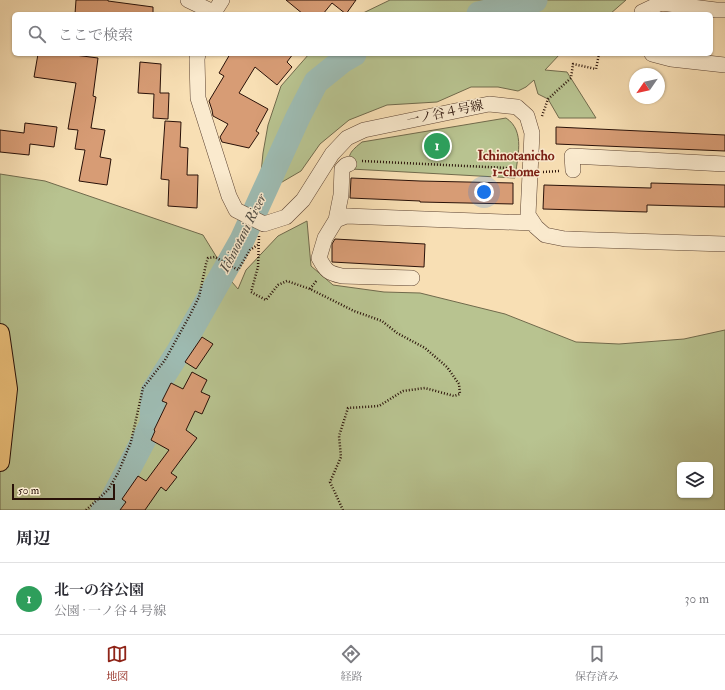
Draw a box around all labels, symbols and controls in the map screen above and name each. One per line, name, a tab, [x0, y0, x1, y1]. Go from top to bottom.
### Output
search box	[12, 12, 713, 56]
icon: search	[26, 23, 48, 45]
text: ここで検索	[58, 26, 133, 45]
north arrow	[629, 68, 665, 104]
street label: 一ノ谷４号線	[405, 97, 485, 129]
pin: 1	[424, 131, 450, 161]
district label: Ichinotanicho 1-chome	[477, 147, 555, 180]
your location	[474, 182, 494, 202]
water label: Ichinotani River	[216, 190, 270, 276]
map controls	[677, 462, 713, 498]
button: layers	[677, 462, 713, 498]
scale bar	[12, 482, 115, 501]
text: 50 m	[18, 484, 39, 497]
text: 周辺	[16, 528, 50, 549]
text: 北一の谷公園	[54, 581, 144, 600]
text: 1	[27, 591, 31, 607]
text: 30 m	[685, 591, 709, 607]
text: 公園 · 一ノ谷４号線	[54, 603, 166, 619]
tab: 地図	[106, 643, 128, 683]
tab: 経路	[340, 643, 362, 683]
tab: 保存済み	[575, 643, 619, 683]

